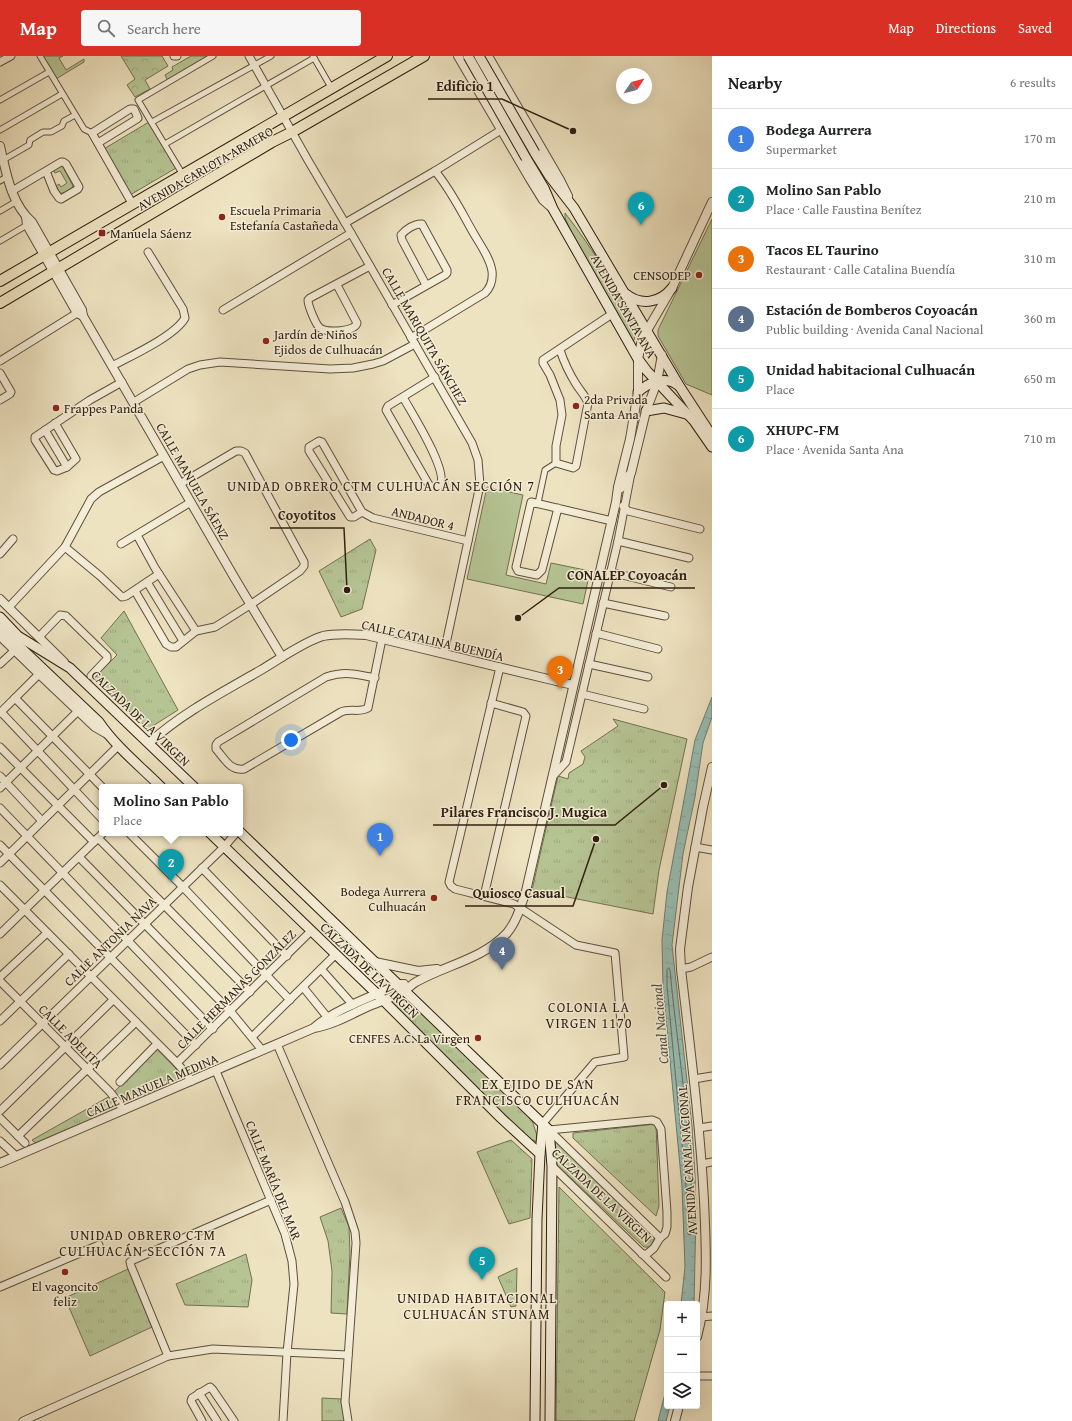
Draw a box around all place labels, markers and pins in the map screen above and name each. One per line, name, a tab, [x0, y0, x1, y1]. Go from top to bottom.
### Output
callout: Edificio 1	[428, 73, 502, 99]
pin: 6	[628, 192, 654, 225]
place label: Escuela Primaria Estefanía Castañeda	[230, 201, 339, 235]
marker: Escuela Primaria Estefanía Castañeda	[217, 212, 227, 222]
place label: Manuela Sáenz	[110, 224, 192, 243]
marker: Manuela Sáenz	[97, 228, 107, 238]
place label: CENSODEP	[633, 266, 691, 285]
marker: CENSODEP	[694, 270, 704, 280]
place label: Jardín de Niños Ejidos de Culhuacán	[272, 325, 383, 359]
marker: Jardín de Niños Ejidos de Culhuacán	[261, 336, 271, 346]
place label: 2da Privada Santa Ana	[584, 390, 648, 424]
place label: Frappes Panda	[64, 399, 144, 418]
marker: 2da Privada Santa Ana	[571, 401, 581, 411]
marker: Frappes Panda	[51, 403, 61, 413]
callout: Coyotitos	[270, 502, 344, 528]
callout: CONALEP Coyoacán	[559, 562, 695, 588]
pin: 3	[547, 656, 573, 689]
callout: Pilares Francisco J. Mugica	[433, 799, 615, 825]
pin: 1	[367, 823, 393, 856]
pin: 2	[158, 849, 184, 882]
callout: Quiosco Casual	[465, 880, 573, 906]
place label: Bodega Aurrera Culhuacán	[341, 882, 427, 916]
marker: Bodega Aurrera Culhuacán	[429, 893, 439, 903]
pin: 4	[489, 937, 515, 970]
place label: CENFES A.C. La Virgen	[349, 1029, 471, 1048]
marker: CENFES A.C. La Virgen	[473, 1033, 483, 1043]
pin: 5	[469, 1247, 495, 1280]
marker: El vagoncito feliz	[60, 1267, 70, 1277]
place label: El vagoncito feliz	[32, 1277, 99, 1311]

